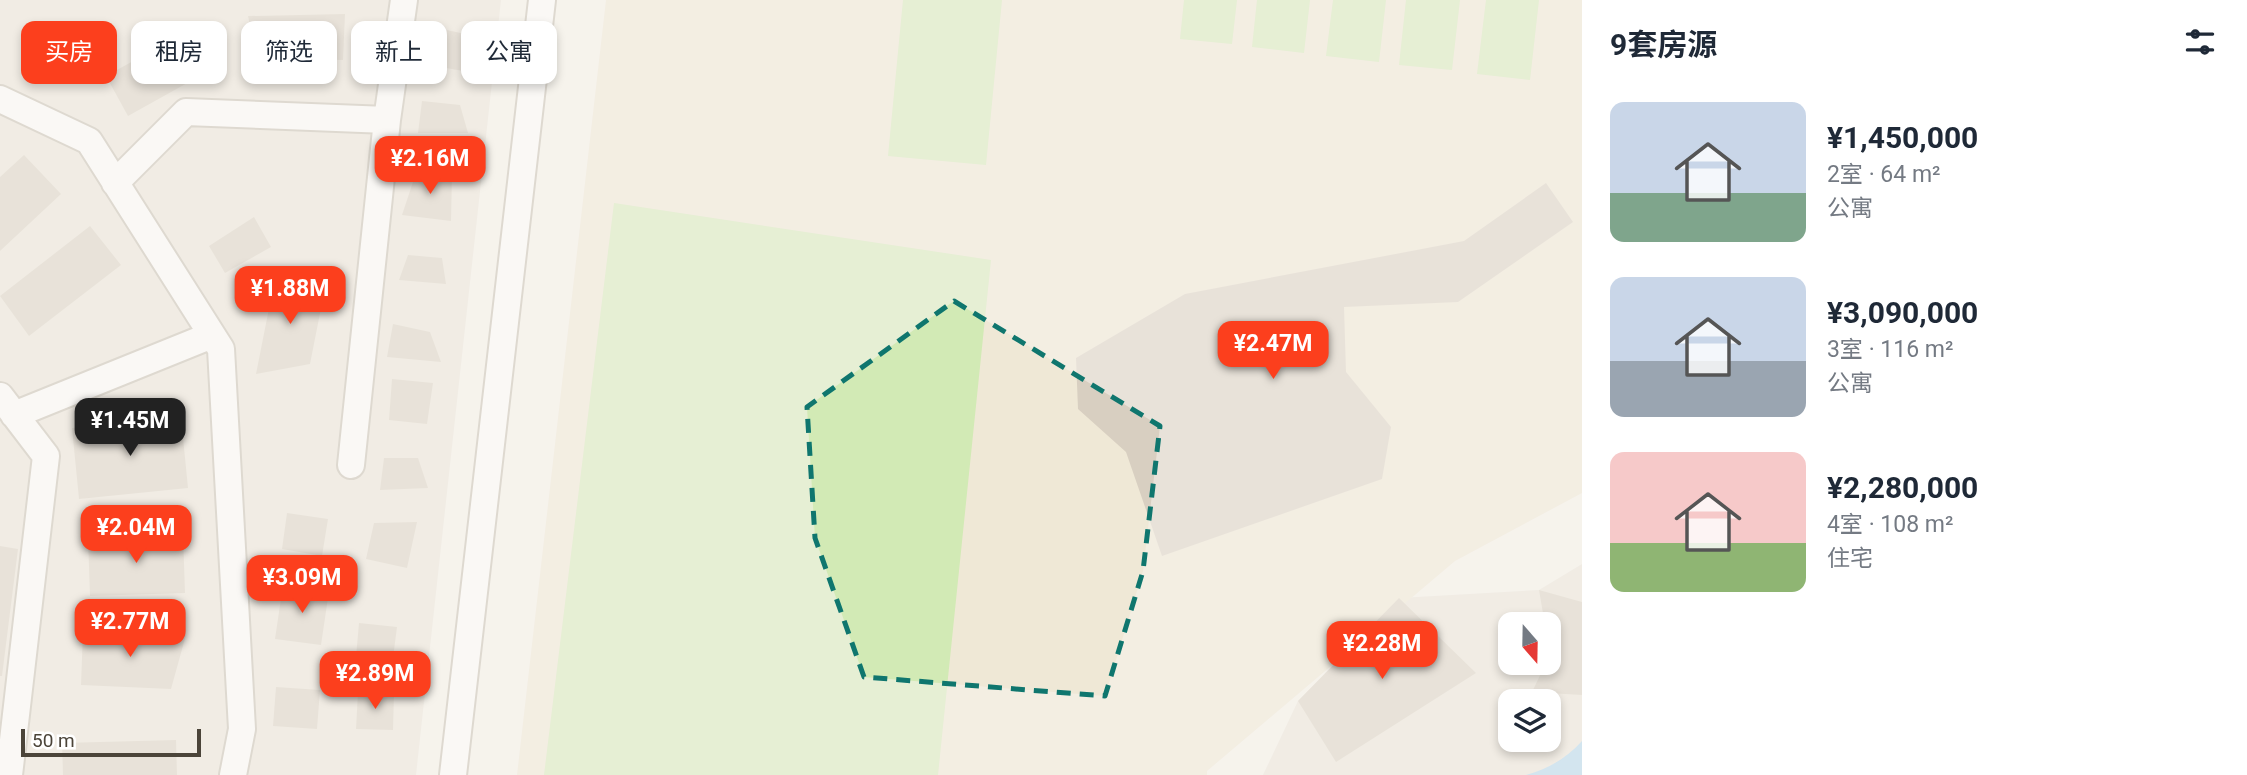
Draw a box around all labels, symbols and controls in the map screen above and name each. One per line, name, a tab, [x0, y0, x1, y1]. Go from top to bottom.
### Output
chip: 买房	[21, 21, 117, 84]
chip: 租房	[131, 21, 227, 84]
chip: 筛选	[241, 21, 337, 84]
chip: 新上	[351, 21, 447, 84]
chip: 公寓	[461, 21, 557, 84]
icon: filters	[2181, 23, 2219, 61]
text: 9套房源	[1610, 27, 1717, 62]
text: ¥1,450,000	[1827, 120, 1978, 155]
icon: home	[1666, 130, 1750, 214]
pin: ¥2.16M	[373, 136, 487, 196]
text: ¥2.16M	[391, 145, 469, 172]
text: 2室 · 64 m²	[1827, 161, 1941, 188]
text: 公寓	[1827, 195, 1873, 222]
pin: ¥1.88M	[233, 266, 347, 326]
text: ¥1.88M	[251, 275, 329, 302]
text: ¥3,090,000	[1827, 295, 1978, 330]
icon: home	[1666, 305, 1750, 389]
pin: ¥2.47M	[1216, 322, 1330, 381]
text: ¥2.47M	[1234, 330, 1312, 357]
text: 3室 · 116 m²	[1827, 336, 1953, 363]
text: 公寓	[1827, 370, 1873, 397]
pin: ¥1.45M	[73, 398, 187, 458]
text: ¥1.45M	[91, 407, 169, 434]
text: ¥2,280,000	[1827, 470, 1978, 505]
icon: home	[1666, 480, 1750, 564]
pin: ¥2.04M	[79, 505, 193, 565]
text: 4室 · 108 m²	[1827, 511, 1953, 538]
text: ¥2.04M	[97, 514, 175, 541]
text: 住宅	[1827, 545, 1873, 572]
pin: ¥3.09M	[245, 556, 359, 615]
text: ¥3.09M	[263, 564, 341, 591]
pin: ¥2.77M	[73, 600, 187, 659]
text: ¥2.77M	[91, 608, 169, 635]
north arrow	[1498, 612, 1561, 676]
map controls	[1498, 612, 1561, 752]
pin: ¥2.28M	[1325, 622, 1439, 681]
text: ¥2.28M	[1343, 630, 1421, 657]
pin: ¥2.89M	[318, 652, 432, 711]
text: ¥2.89M	[336, 660, 414, 687]
button: layers	[1498, 689, 1561, 752]
scale bar	[21, 726, 201, 758]
text: 50 m	[32, 729, 75, 752]

